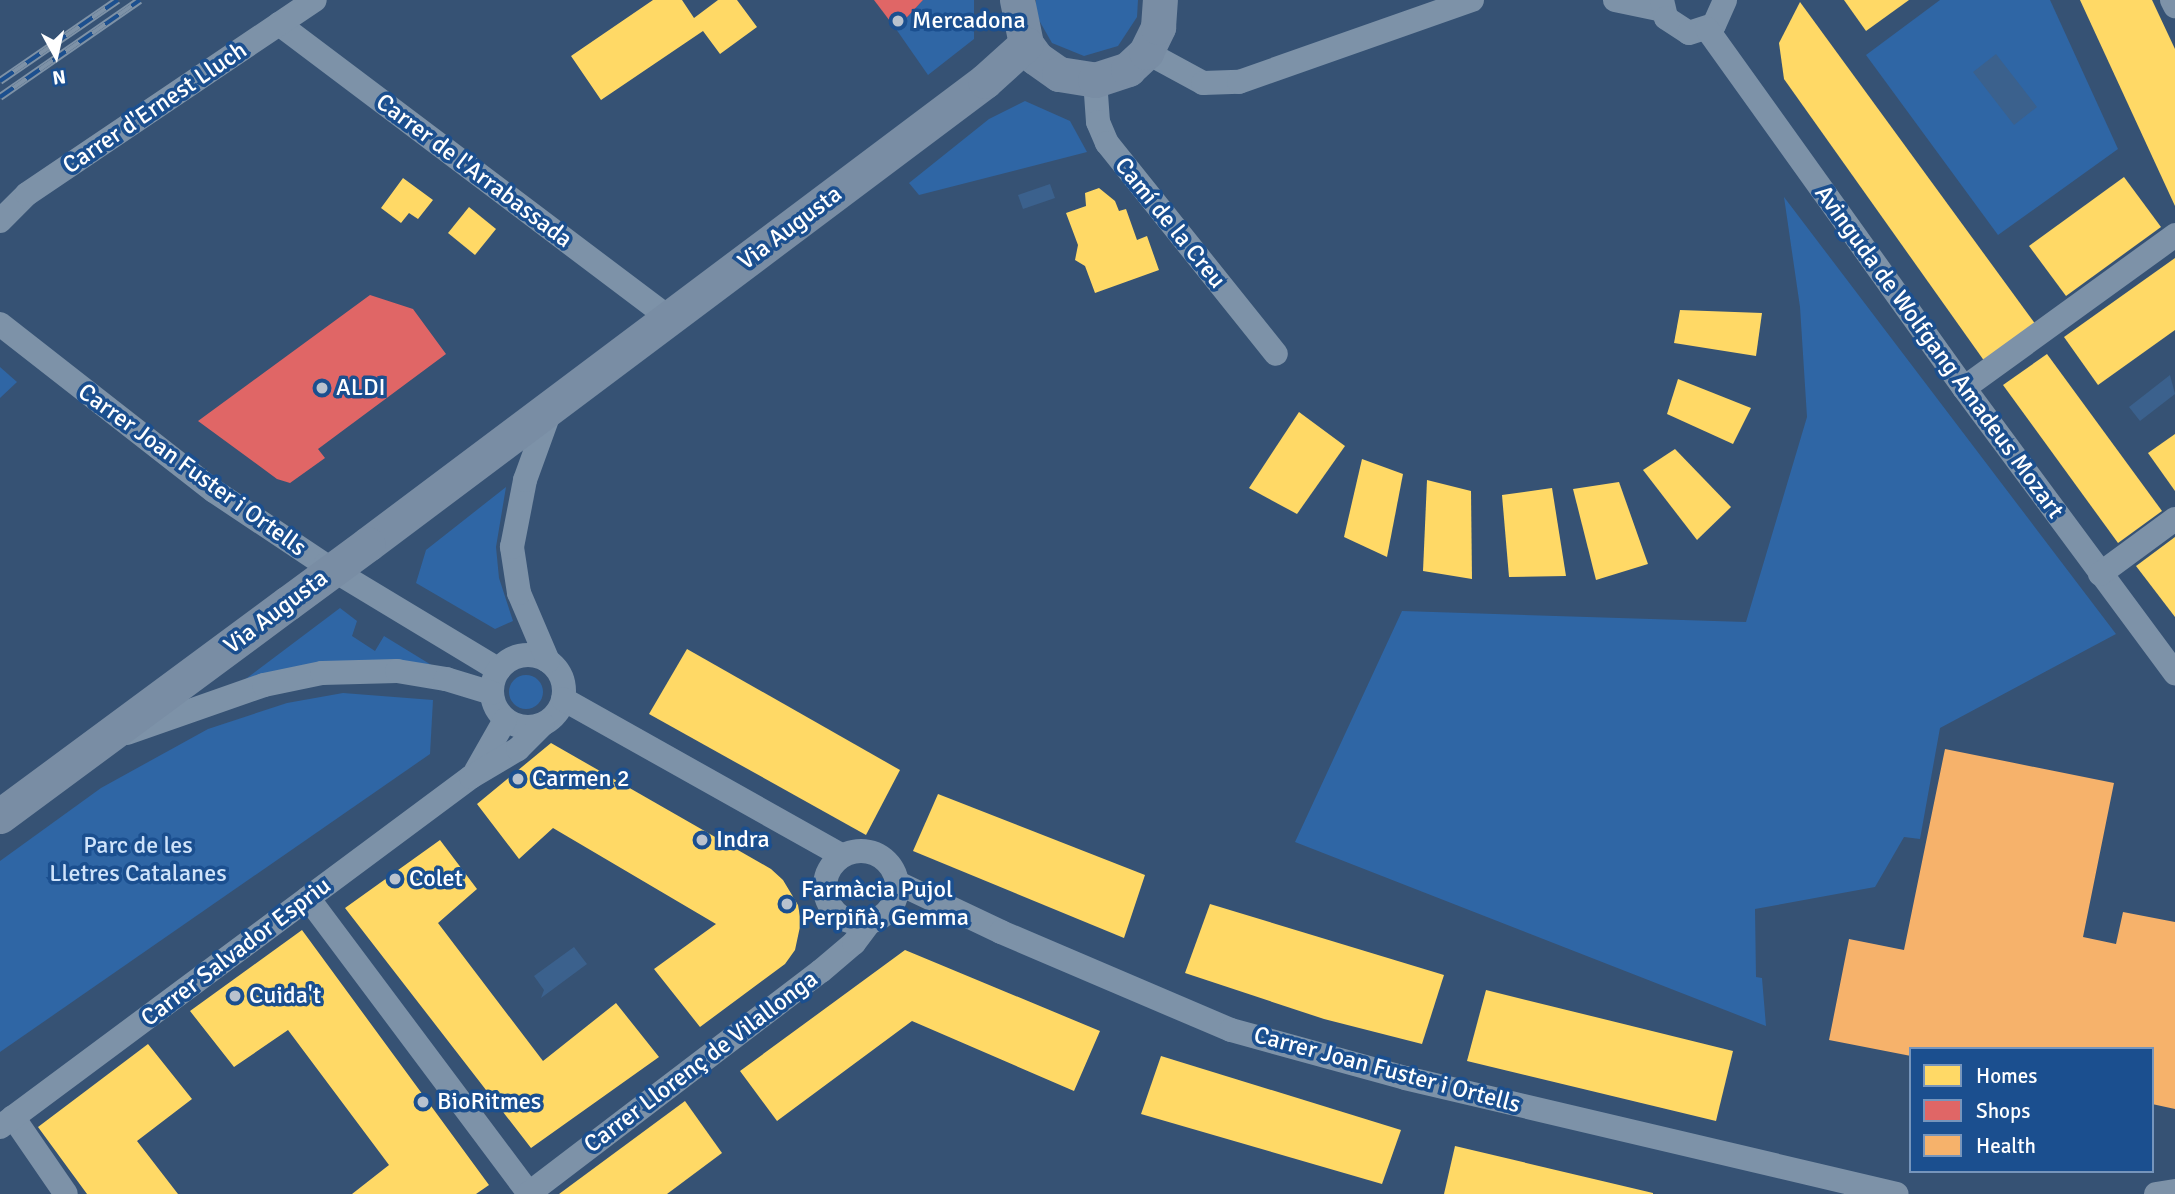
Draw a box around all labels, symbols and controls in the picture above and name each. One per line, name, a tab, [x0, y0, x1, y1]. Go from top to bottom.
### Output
place label: Mercadona	[912, 7, 1026, 35]
marker: Mercadona	[890, 13, 906, 29]
north arrow	[21, 21, 91, 91]
street label: Carrer d'Ernest Lluch	[58, 36, 252, 180]
text: N	[51, 64, 67, 90]
street label: Carrer de l'Arrabassada	[370, 88, 578, 254]
street label: Camí de la Creu	[1108, 152, 1232, 294]
street label: Via Augusta	[733, 180, 847, 276]
street label: Avinguda de Wolfgang Amadeus Mozart	[1808, 180, 2070, 524]
place label: ALDI	[336, 374, 386, 402]
street label: Carrer Joan Fuster i Ortells	[72, 378, 312, 562]
marker: ALDI	[314, 380, 330, 396]
street label: Via Augusta	[219, 564, 333, 660]
place label: Carmen 2	[532, 765, 630, 793]
marker: Carmen 2	[510, 771, 526, 787]
place label: Indra	[716, 826, 770, 854]
park label: Parc de les Lletres Catalanes	[49, 832, 227, 888]
marker: Indra	[694, 832, 710, 848]
place label: Colet	[409, 865, 463, 893]
street label: Carrer Salvador Espriu	[135, 871, 337, 1033]
marker: Colet	[387, 871, 403, 887]
place label: Farmàcia Pujol Perpiñà, Gemma	[801, 876, 969, 932]
marker: Farmàcia Pujol Perpiñà, Gemma	[779, 896, 795, 912]
street label: Carrer Llorenç de Vilallonga	[579, 965, 823, 1159]
place label: Cuida't	[249, 982, 321, 1010]
marker: Cuida't	[227, 988, 243, 1004]
street label: Carrer Joan Fuster i Ortells	[1251, 1021, 1523, 1119]
legend	[1909, 1047, 2154, 1173]
text: Homes	[1976, 1063, 2038, 1089]
place label: BioRitmes	[437, 1088, 541, 1116]
marker: BioRitmes	[415, 1094, 431, 1110]
text: Shops	[1976, 1098, 2030, 1124]
text: Health	[1976, 1133, 2036, 1159]

